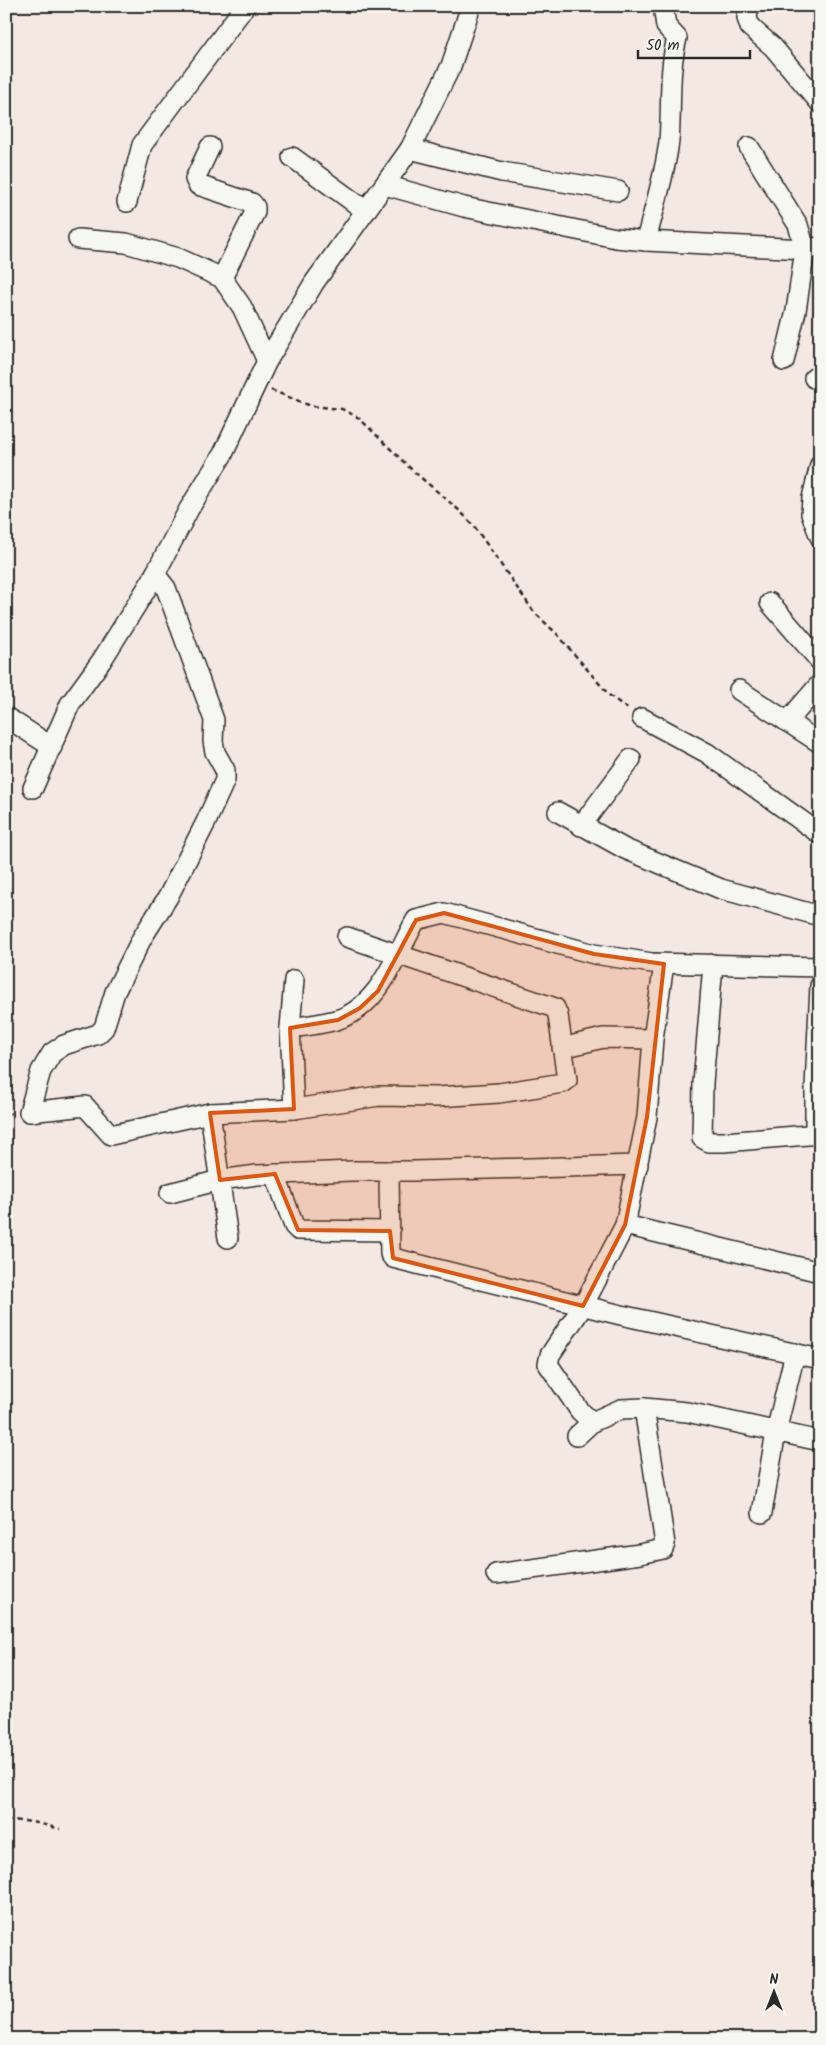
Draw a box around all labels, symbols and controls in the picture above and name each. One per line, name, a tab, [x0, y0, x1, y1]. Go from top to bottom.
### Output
scale bar	[638, 28, 751, 60]
text: 50 m	[646, 34, 680, 58]
north arrow	[748, 1968, 798, 2018]
text: N	[770, 1969, 779, 1991]

